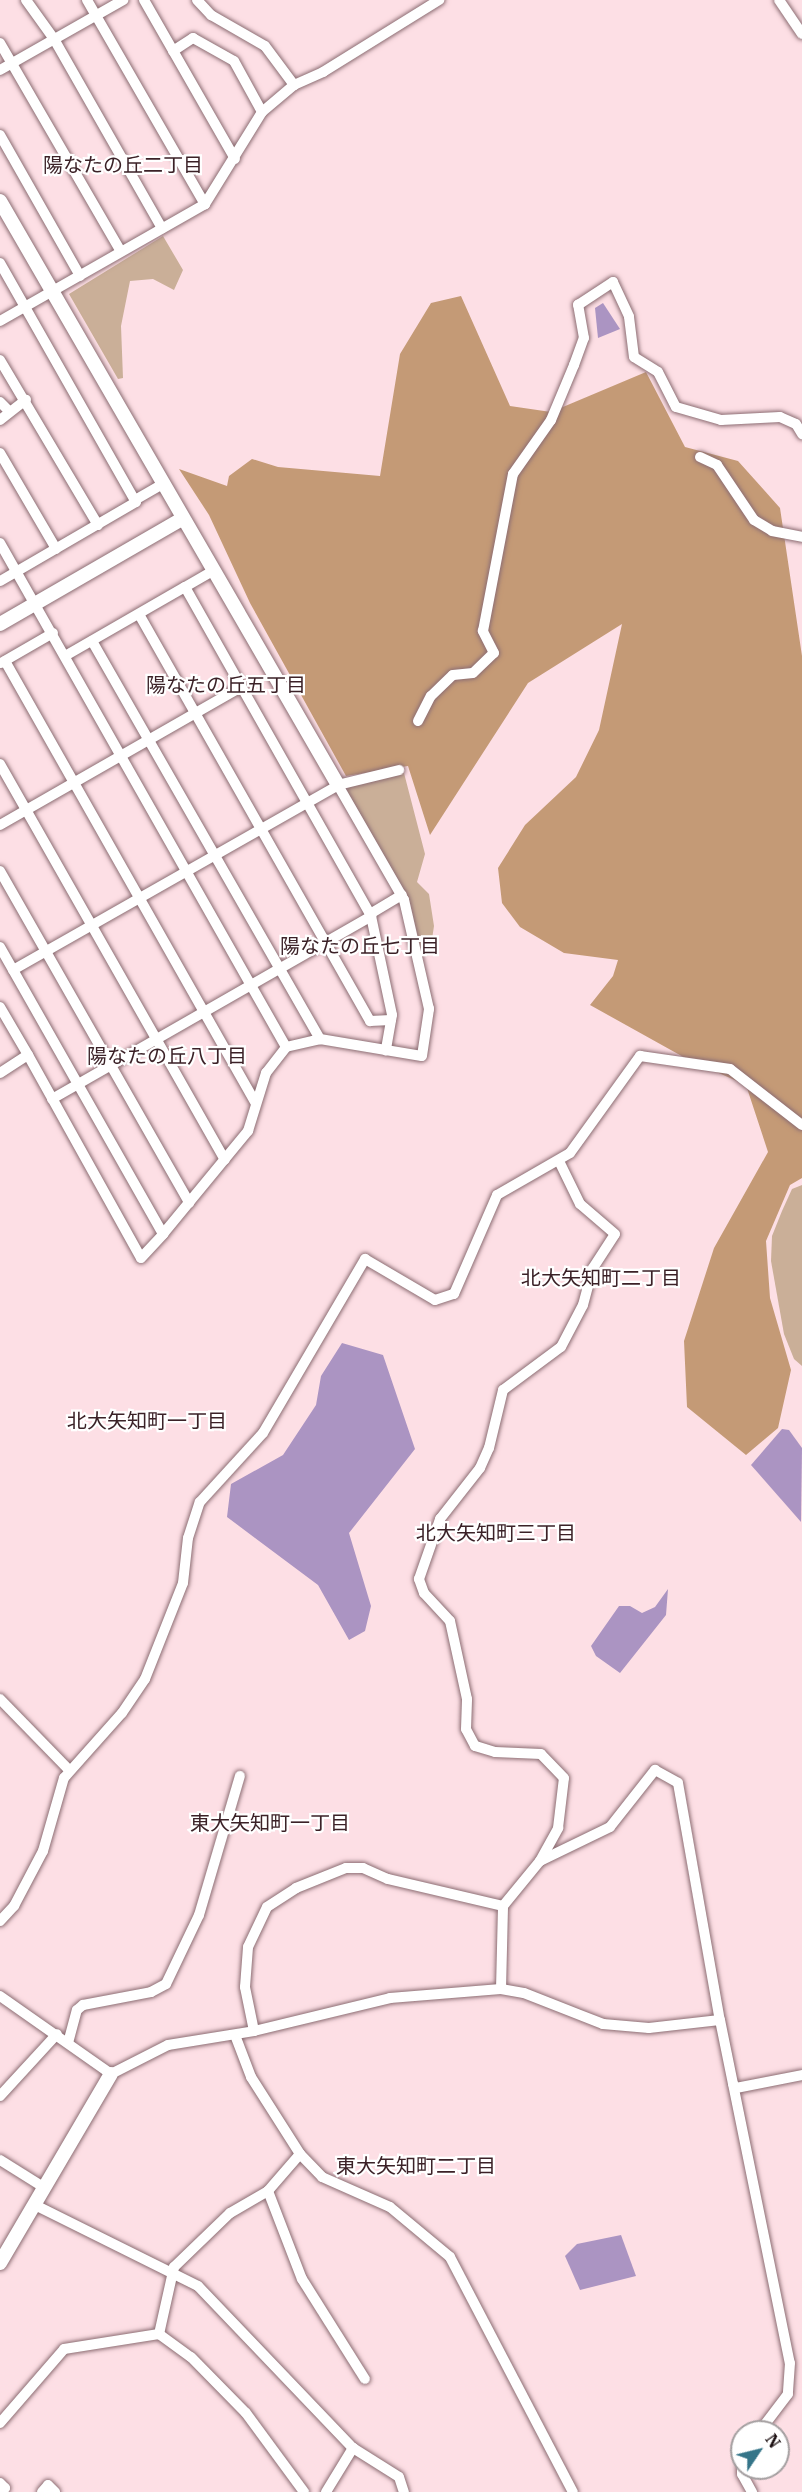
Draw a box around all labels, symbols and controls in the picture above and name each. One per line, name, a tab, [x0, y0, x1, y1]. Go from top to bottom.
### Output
district label: 陽なたの丘二丁目	[43, 152, 203, 176]
district label: 陽なたの丘五丁目	[146, 672, 306, 696]
district label: 陽なたの丘七丁目	[280, 933, 440, 957]
district label: 陽なたの丘八丁目	[87, 1043, 247, 1067]
district label: 北大矢知町二丁目	[521, 1265, 681, 1289]
district label: 北大矢知町一丁目	[67, 1408, 227, 1432]
district label: 北大矢知町三丁目	[416, 1520, 576, 1544]
district label: 東大矢知町一丁目	[190, 1810, 350, 1834]
district label: 東大矢知町二丁目	[336, 2153, 496, 2177]
north arrow	[730, 2420, 790, 2480]
text: N	[761, 2430, 785, 2452]

